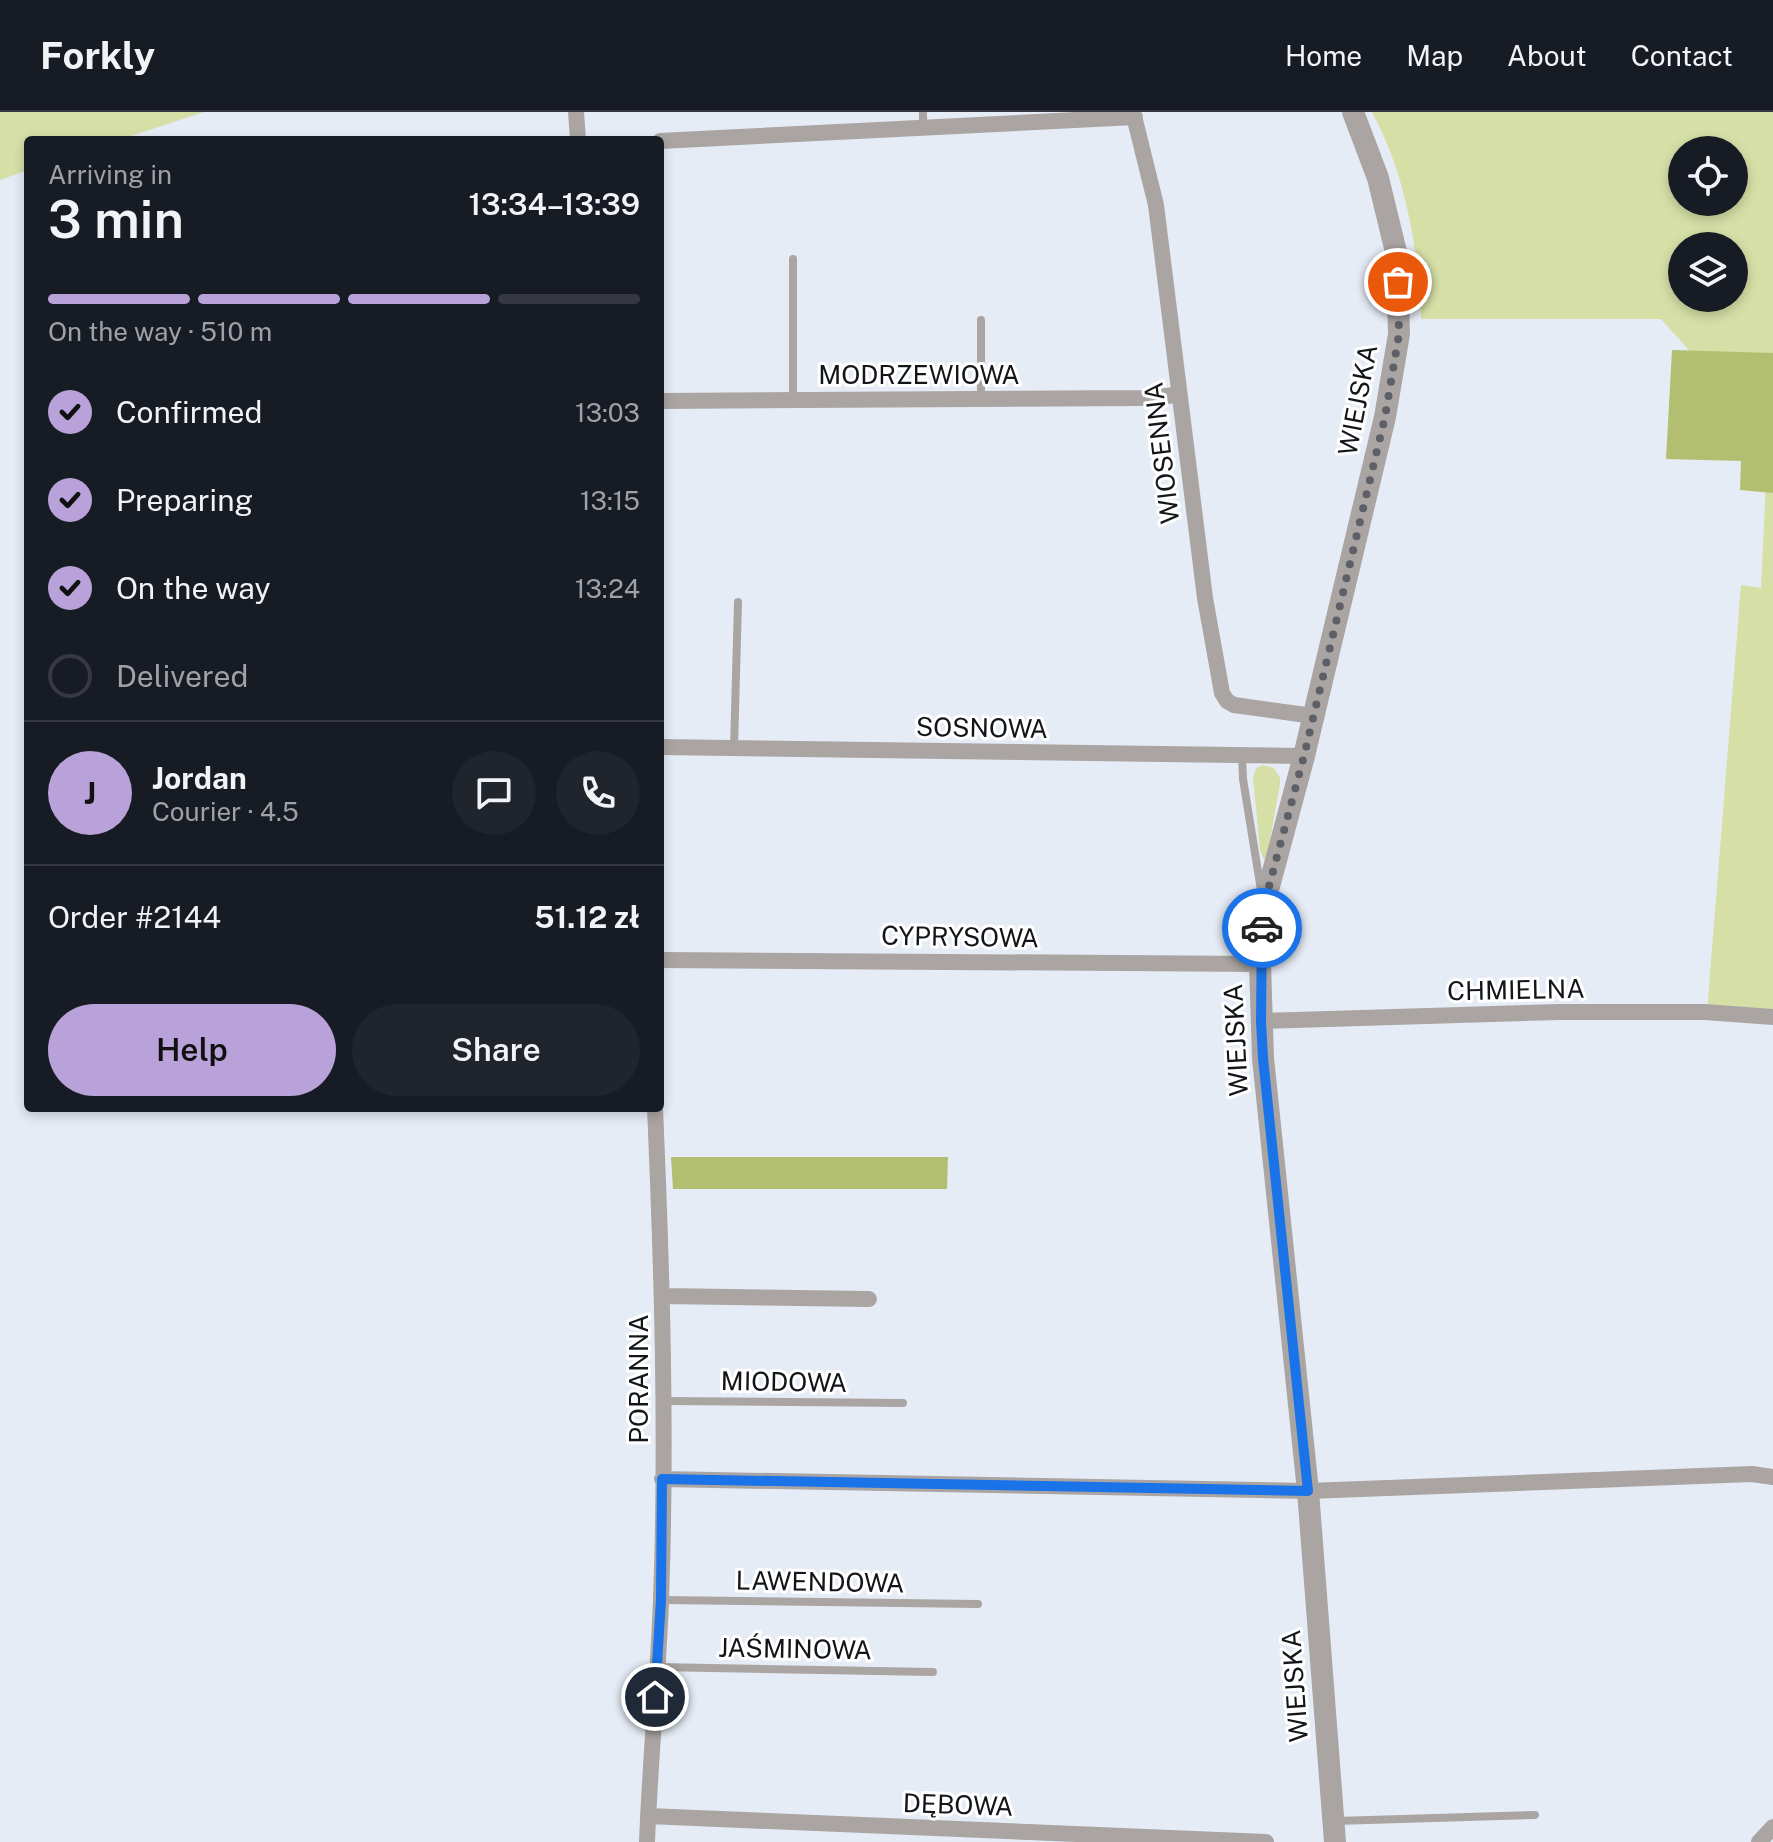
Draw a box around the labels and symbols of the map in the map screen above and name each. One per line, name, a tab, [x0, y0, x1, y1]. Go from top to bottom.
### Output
pin	[1364, 248, 1432, 316]
street label: WIEJSKA	[1332, 342, 1383, 458]
street label: MODRZEWIOWA	[818, 359, 1020, 390]
street label: WIOSENNA	[1137, 380, 1186, 526]
street label: SOSNOWA	[916, 711, 1048, 744]
courier	[1222, 888, 1302, 968]
street label: CYPRYSOWA	[881, 920, 1039, 953]
street label: CHMIELNA	[1447, 973, 1585, 1006]
street label: WIEJSKA	[1217, 983, 1254, 1097]
street label: PORANNA	[623, 1314, 654, 1444]
street label: MIODOWA	[721, 1365, 848, 1398]
street label: LAWENDOWA	[735, 1565, 905, 1598]
street label: WIEJSKA	[1275, 1629, 1314, 1743]
street label: JAŚMINOWA	[718, 1632, 872, 1665]
pin	[621, 1663, 689, 1731]
street label: DĘBOWA	[902, 1787, 1014, 1822]

